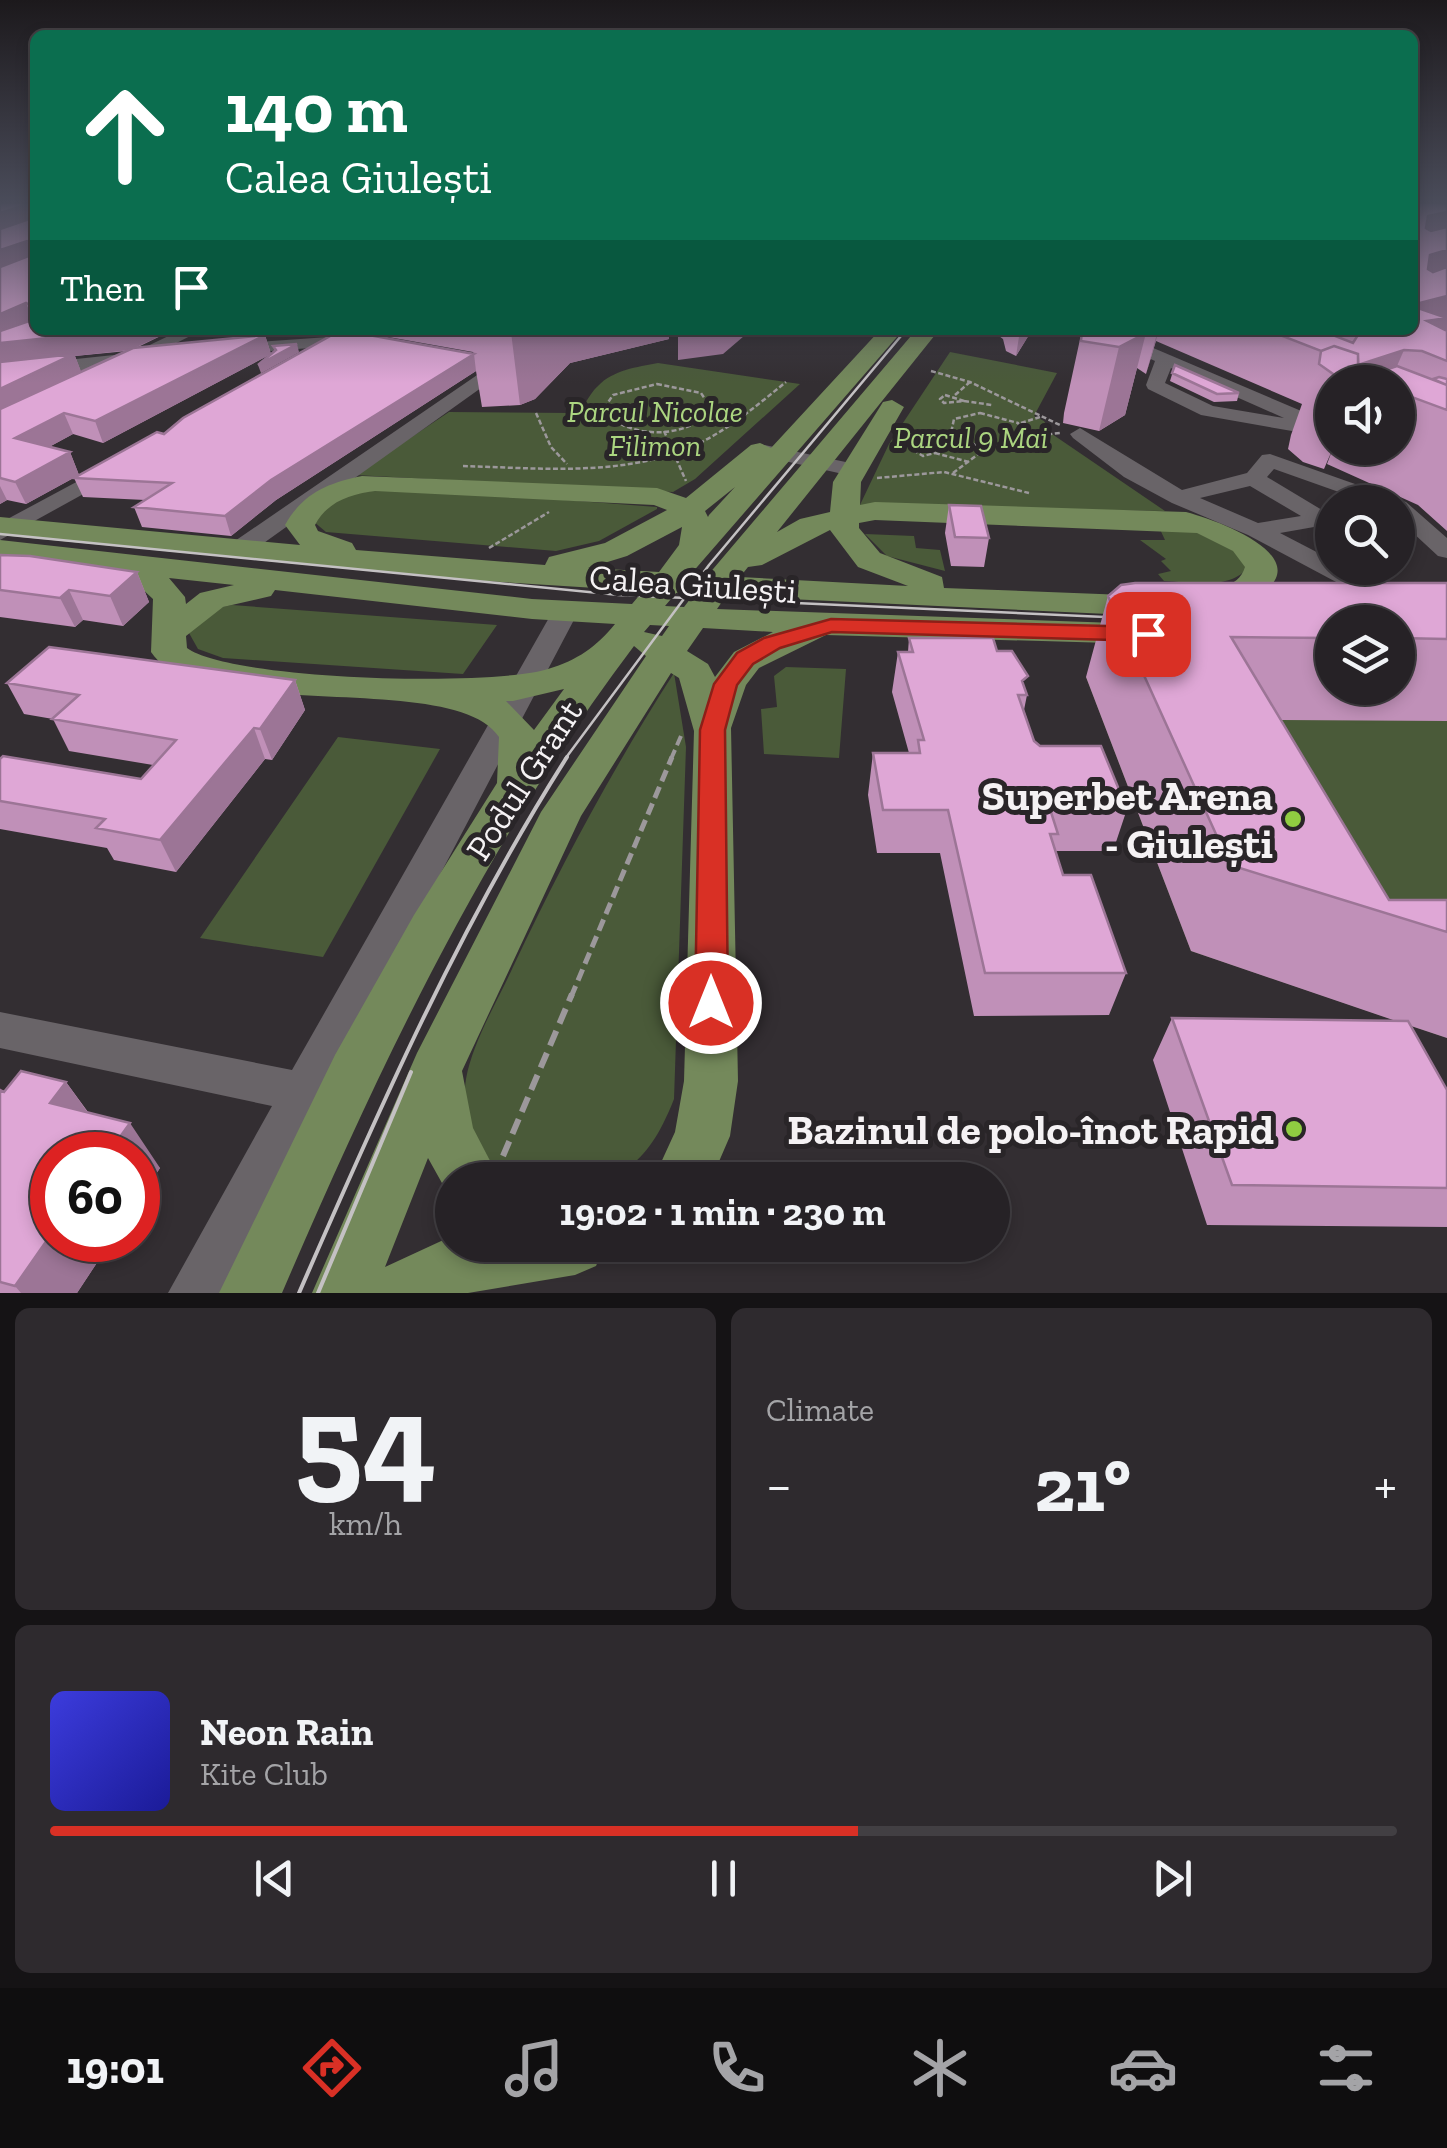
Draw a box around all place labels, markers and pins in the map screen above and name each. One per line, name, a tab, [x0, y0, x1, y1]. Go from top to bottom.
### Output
pin	[1106, 592, 1191, 677]
place label: Superbet Arena - Giulești	[982, 770, 1273, 869]
marker: Superbet Arena - Giulești	[1282, 808, 1304, 830]
place label: Bazinul de polo-înot Rapid	[787, 1104, 1274, 1155]
marker: Bazinul de polo-înot Rapid	[1283, 1118, 1305, 1140]

